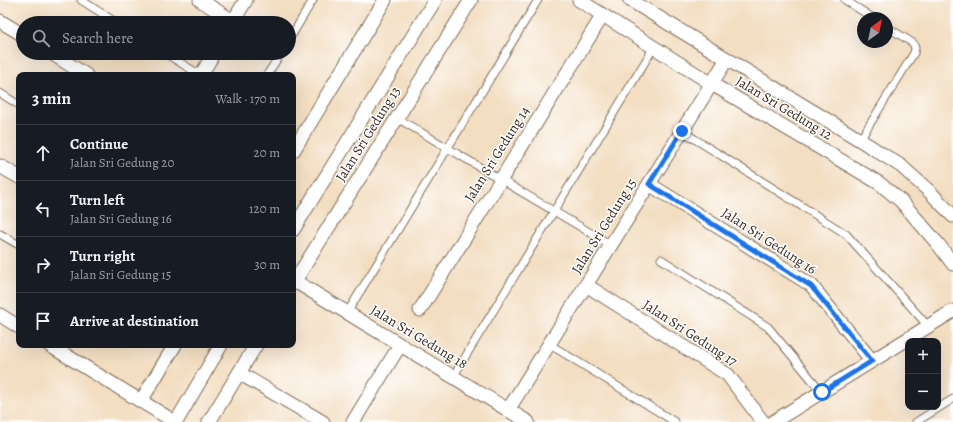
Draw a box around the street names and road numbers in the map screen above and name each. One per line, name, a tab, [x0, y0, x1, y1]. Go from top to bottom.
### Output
street label: Jalan Sri Gedung 12	[732, 72, 836, 145]
street label: Jalan Sri Gedung 13	[331, 83, 405, 185]
street label: Jalan Sri Gedung 14	[460, 103, 534, 205]
street label: Jalan Sri Gedung 15	[567, 175, 641, 277]
street label: Jalan Sri Gedung 16	[718, 203, 820, 279]
street label: Jalan Sri Gedung 17	[639, 295, 741, 371]
street label: Jalan Sri Gedung 18	[367, 301, 471, 374]

